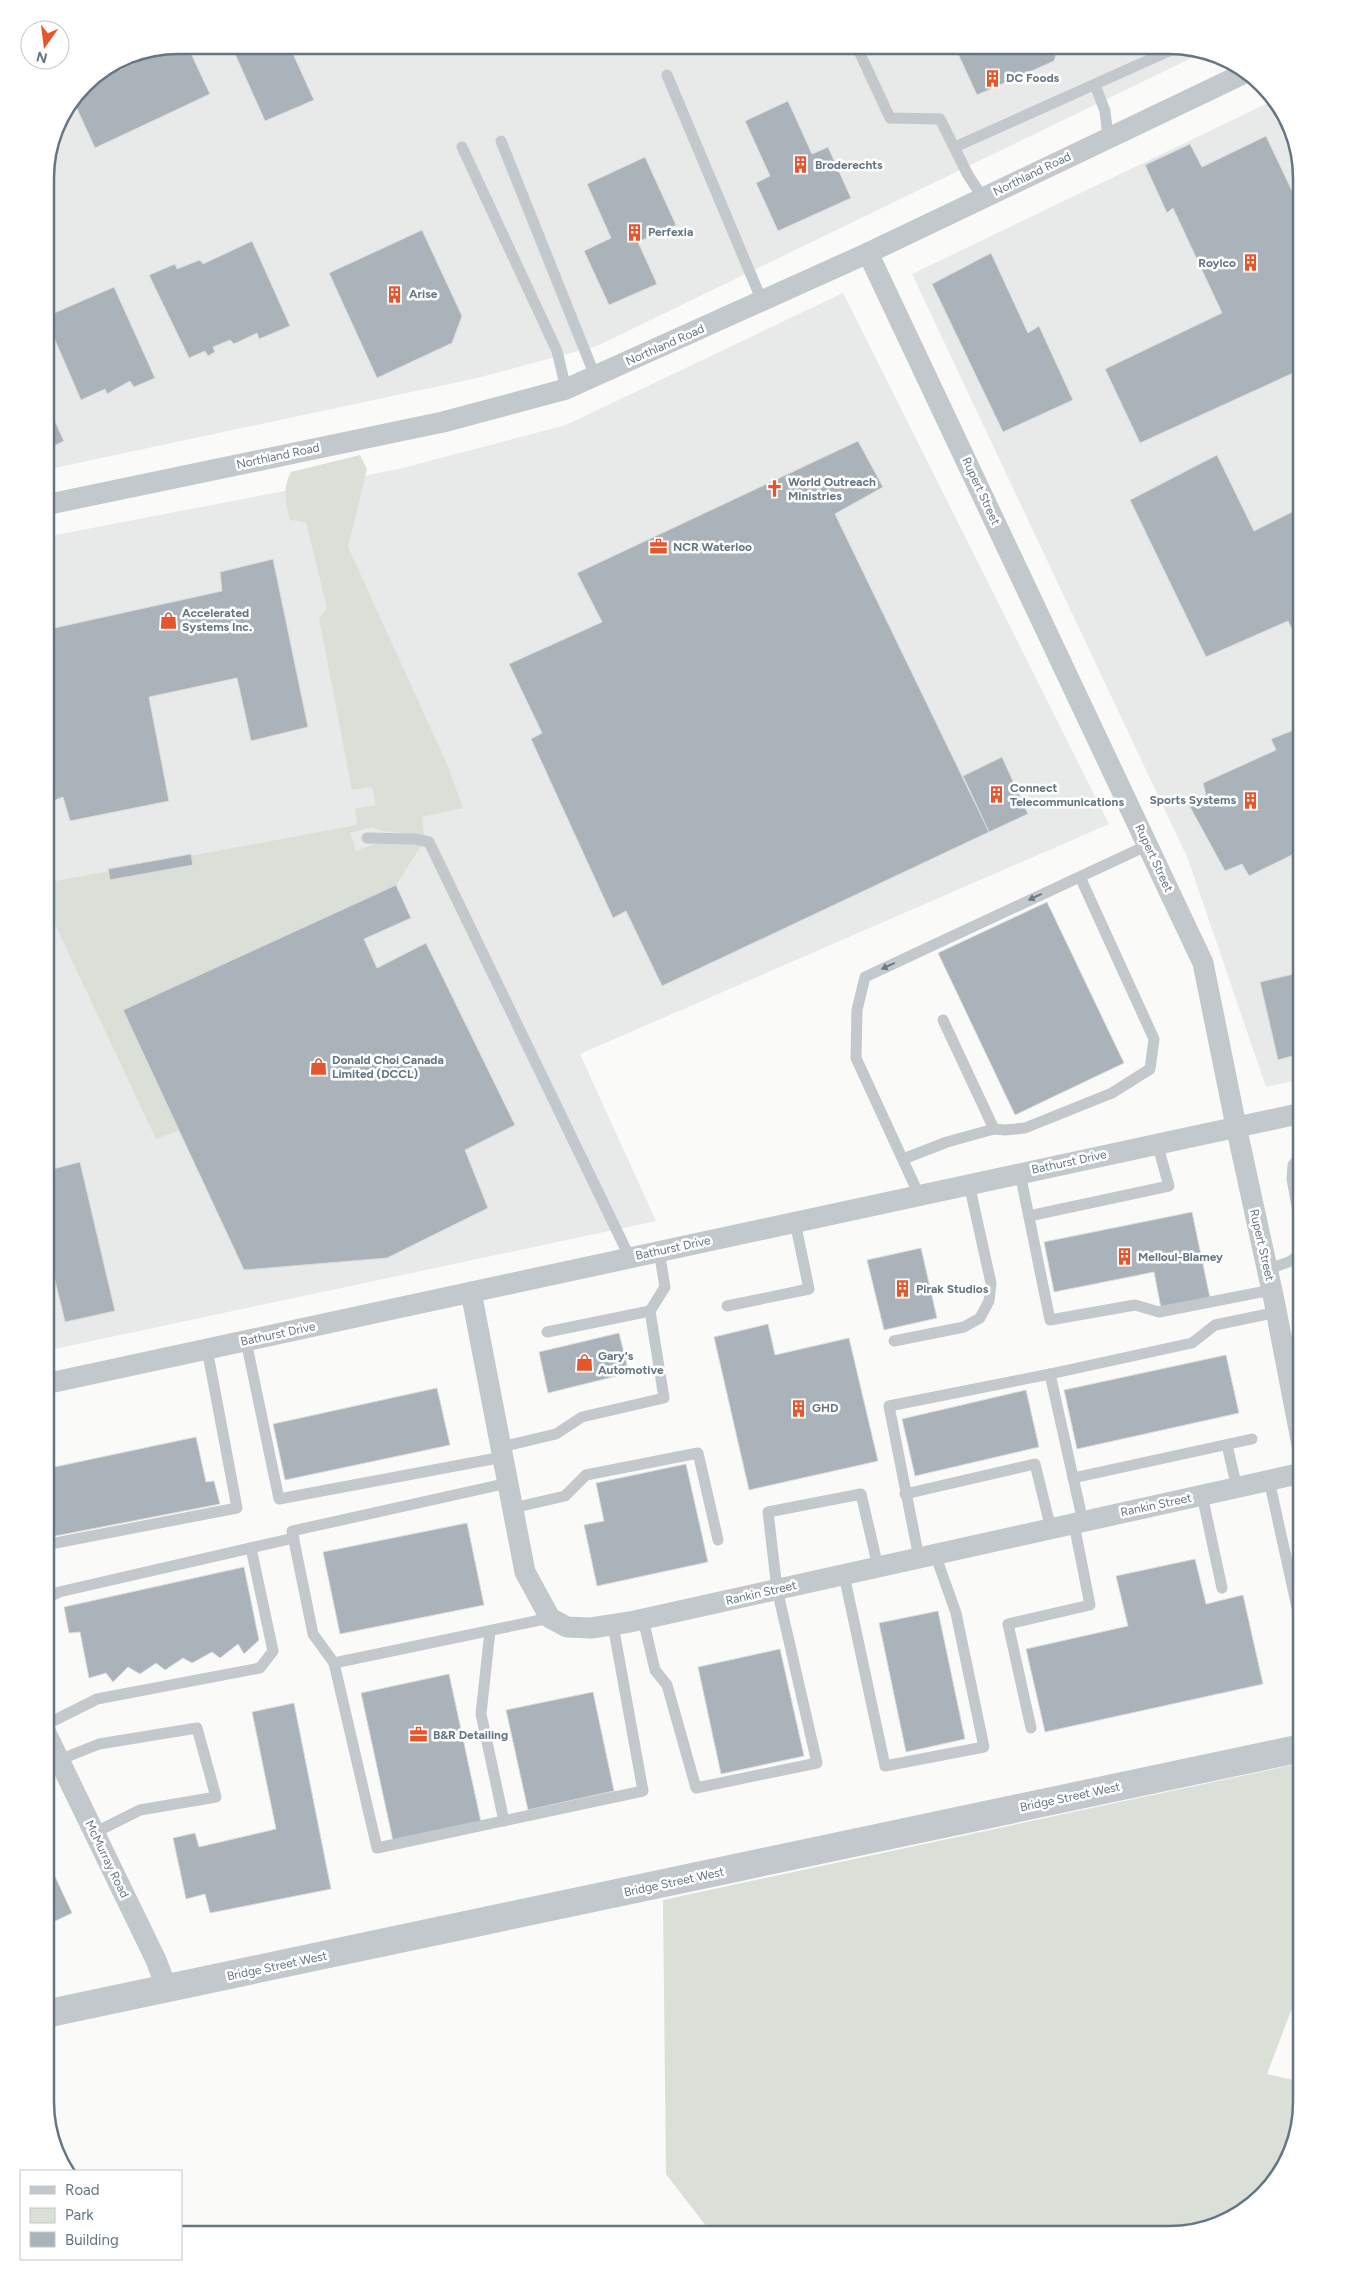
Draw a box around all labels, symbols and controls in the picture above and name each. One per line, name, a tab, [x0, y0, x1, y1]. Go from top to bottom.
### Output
north arrow	[20, 20, 70, 70]
text: N	[35, 48, 49, 67]
building icon: DC Foods	[982, 68, 1002, 88]
place label: DC Foods	[1006, 71, 1060, 85]
street label: Northland Road	[991, 149, 1073, 199]
building icon: Broderechts	[791, 155, 811, 175]
place label: Broderechts	[815, 158, 883, 172]
building icon: Perfexia	[624, 222, 644, 242]
place label: Perfexia	[648, 225, 693, 239]
building icon: Roylco	[1240, 253, 1260, 273]
place label: Roylco	[1198, 256, 1236, 270]
building icon: Arise	[385, 284, 405, 304]
place label: Arise	[409, 287, 438, 301]
street label: Northland Road	[623, 321, 707, 369]
street label: Northland Road	[235, 440, 321, 472]
street label: Rupert Street	[959, 455, 1003, 527]
place label: World Outreach Ministries	[788, 475, 876, 503]
church icon: World Outreach Ministries	[764, 479, 784, 499]
office icon: NCR Waterloo	[649, 537, 669, 557]
place label: NCR Waterloo	[673, 540, 752, 554]
place label: Accelerated Systems Inc.	[182, 606, 252, 634]
shop icon: Accelerated Systems Inc.	[158, 610, 178, 630]
place label: Connect Telecommunications	[1010, 781, 1124, 809]
building icon: Connect Telecommunications	[986, 785, 1006, 805]
building icon: Sports Systems	[1240, 790, 1260, 810]
place label: Sports Systems	[1150, 793, 1236, 807]
street label: Rupert Street	[1132, 822, 1176, 894]
one-way arrow	[1028, 894, 1042, 902]
one-way arrow	[881, 963, 895, 971]
place label: Donald Choi Canada Limited (DCCL)	[332, 1053, 444, 1081]
shop icon: Donald Choi Canada Limited (DCCL)	[308, 1057, 328, 1077]
street label: Bathurst Drive	[1030, 1147, 1108, 1177]
street label: Rupert Street	[1247, 1208, 1277, 1283]
street label: Bathurst Drive	[634, 1233, 712, 1263]
building icon: Melloul-Blamey	[1114, 1247, 1134, 1267]
place label: Melloul-Blamey	[1138, 1250, 1223, 1264]
building icon: Pirak Studios	[892, 1279, 912, 1299]
place label: Pirak Studios	[916, 1282, 989, 1296]
street label: Bathurst Drive	[239, 1319, 317, 1349]
place label: Gary's Automotive	[598, 1349, 664, 1377]
shop icon: Gary's Automotive	[574, 1353, 594, 1373]
building icon: GHD	[788, 1398, 808, 1418]
place label: GHD	[812, 1401, 838, 1415]
street label: Rankin Street	[1119, 1491, 1193, 1519]
street label: Rankin Street	[724, 1578, 798, 1608]
office icon: B&R Detailing	[409, 1725, 429, 1745]
place label: B&R Detailing	[433, 1728, 508, 1742]
street label: Bridge Street West	[1019, 1779, 1122, 1814]
street label: McMurray Road	[82, 1818, 132, 1900]
street label: Bridge Street West	[623, 1864, 726, 1899]
street label: Bridge Street West	[226, 1948, 329, 1983]
legend	[20, 2170, 182, 2260]
text: Road	[65, 2181, 100, 2199]
text: Park	[65, 2206, 94, 2224]
text: Building	[65, 2231, 119, 2249]

